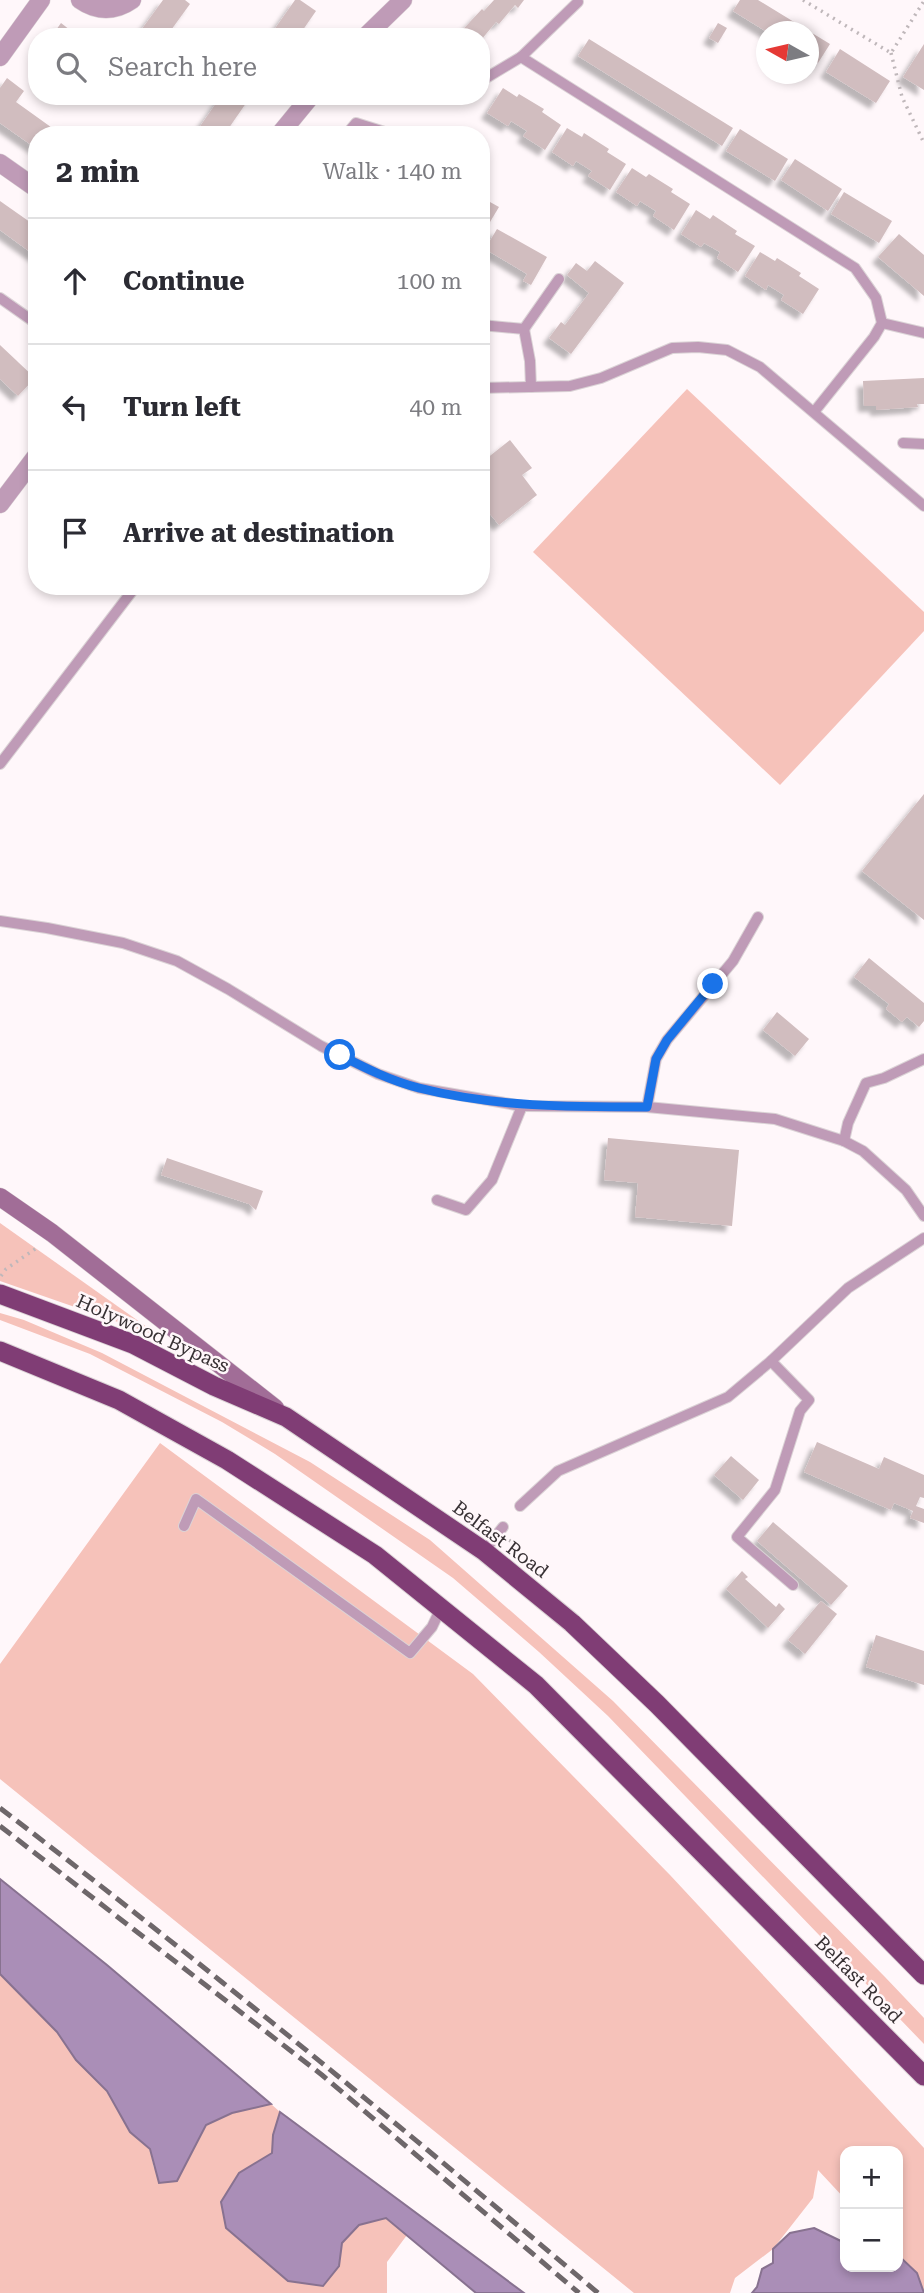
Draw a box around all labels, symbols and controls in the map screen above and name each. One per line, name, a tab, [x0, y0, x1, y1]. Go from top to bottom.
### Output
north arrow	[756, 21, 819, 84]
search box	[28, 28, 490, 105]
icon: search	[52, 48, 90, 86]
text: Search here	[108, 52, 257, 82]
text: 2 min	[56, 154, 139, 189]
text: Walk · 140 m	[323, 158, 462, 185]
icon: ahead	[56, 262, 94, 300]
text: Continue	[123, 266, 245, 296]
text: 100 m	[397, 268, 462, 295]
icon: left	[56, 388, 94, 426]
text: Turn left	[123, 392, 241, 422]
text: 40 m	[409, 394, 462, 421]
icon: arrive	[56, 514, 94, 552]
text: Arrive at destination	[123, 518, 394, 548]
route end	[697, 968, 728, 999]
route start	[324, 1039, 355, 1070]
street label: Holywood Bypass	[73, 1289, 233, 1378]
street label: Belfast Road	[448, 1496, 553, 1583]
street label: Belfast Road	[810, 1931, 907, 2028]
map controls	[840, 2146, 903, 2272]
button: +	[840, 2146, 903, 2209]
button: −	[840, 2209, 903, 2272]

